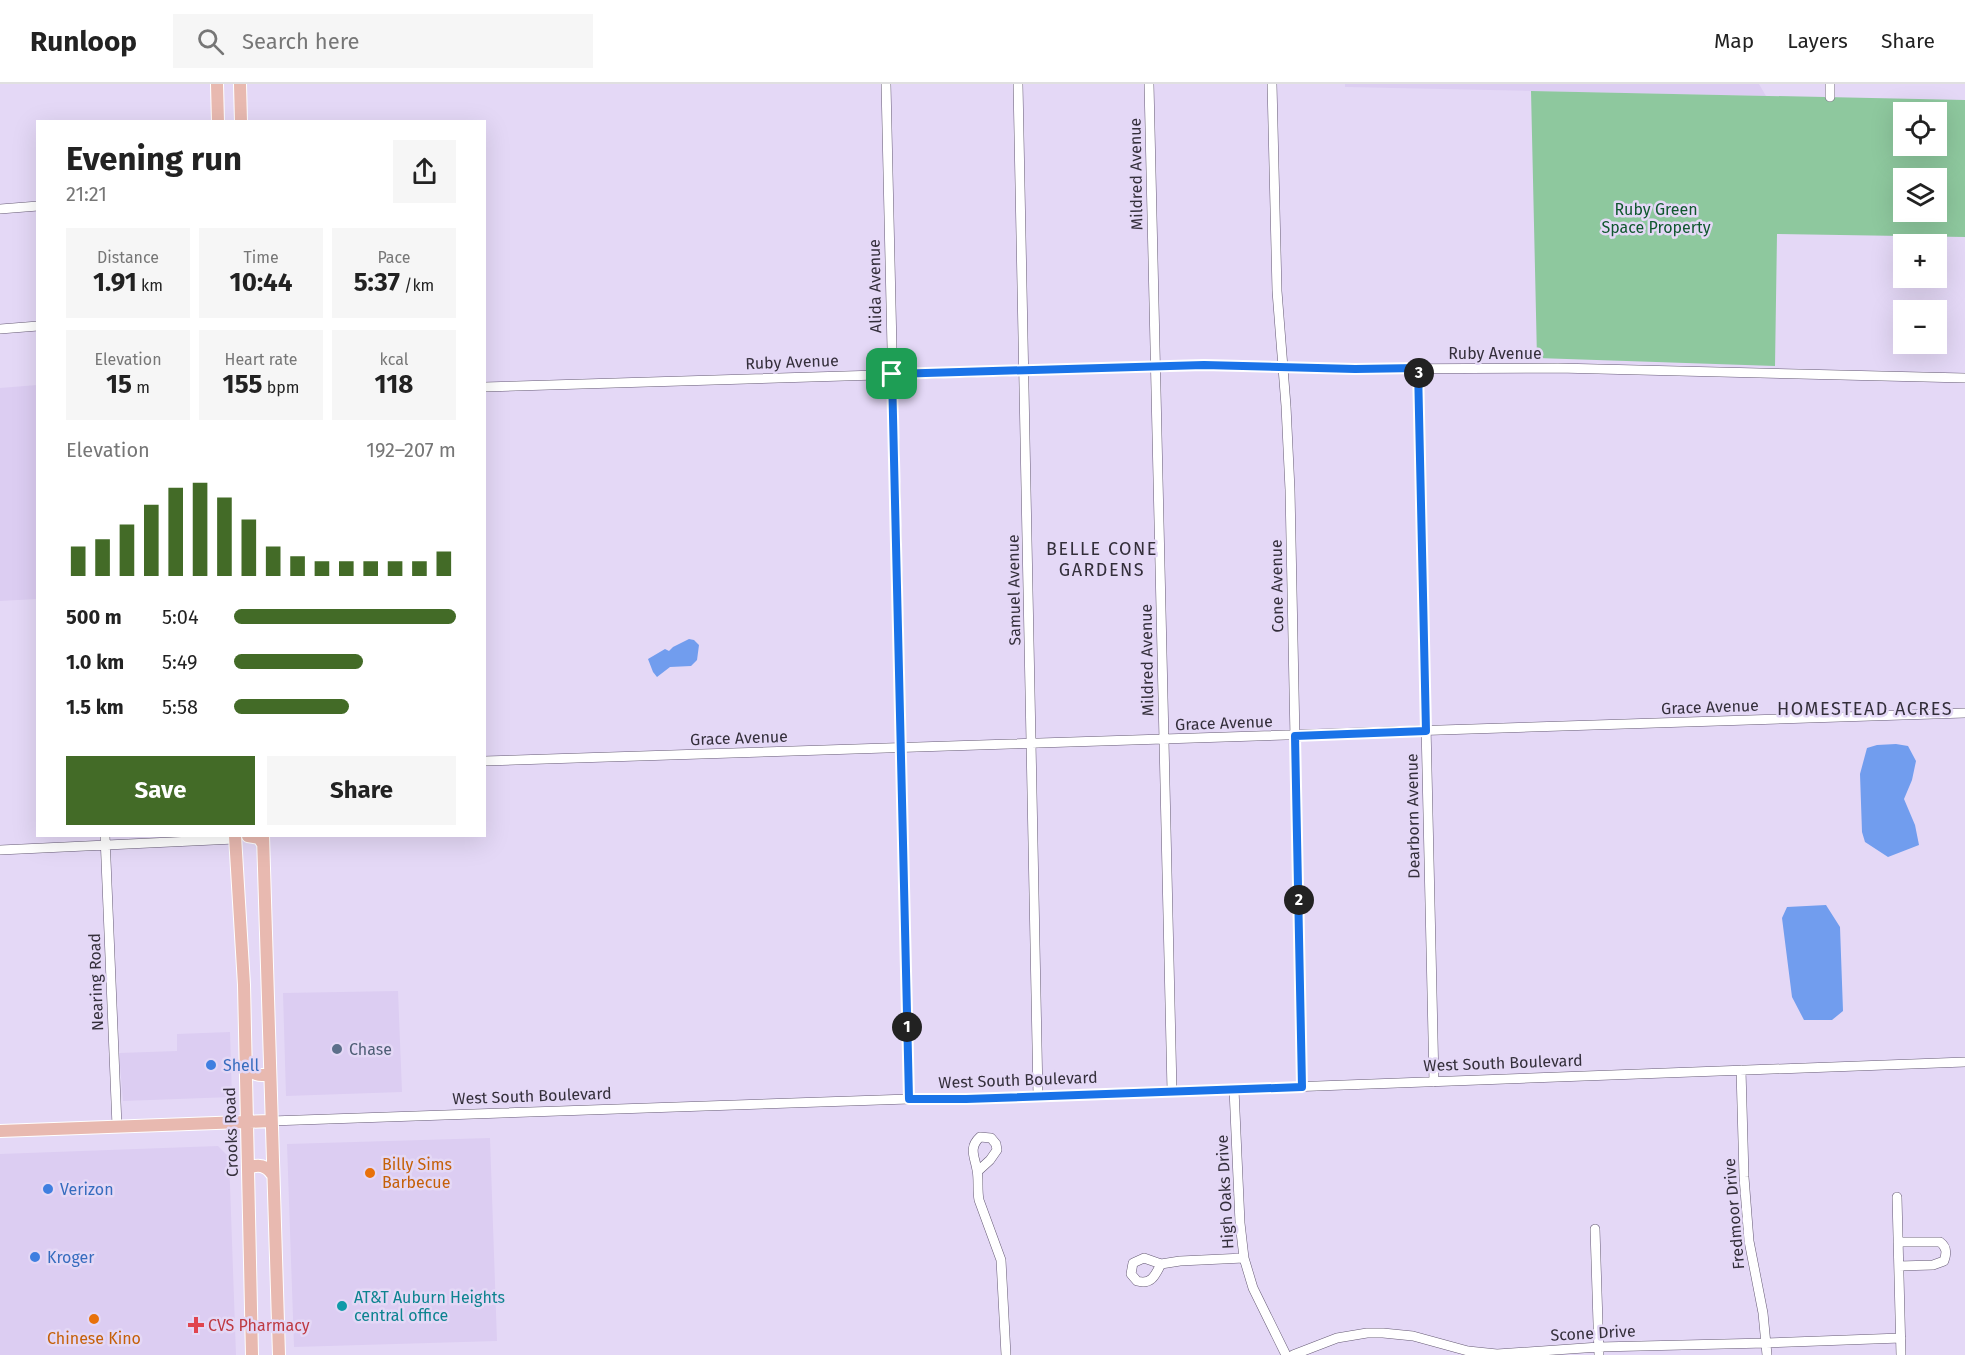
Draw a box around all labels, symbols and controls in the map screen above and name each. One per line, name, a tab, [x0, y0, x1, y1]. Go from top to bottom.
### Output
search box	[173, 14, 593, 68]
text: Runloop	[30, 25, 137, 58]
icon: search	[194, 25, 227, 58]
text: Search here	[242, 28, 360, 55]
text: Map	[1714, 28, 1754, 54]
text: Layers	[1787, 28, 1848, 54]
text: Share	[1881, 28, 1935, 54]
map controls	[1893, 102, 1947, 354]
button: locate	[1893, 102, 1947, 156]
street label: Mildred Avenue	[1126, 118, 1146, 230]
text: Evening run	[66, 139, 242, 179]
button: share	[393, 140, 456, 203]
button: layers	[1893, 168, 1947, 222]
text: 21:21	[66, 182, 107, 206]
park label: Ruby Green Space Property	[1601, 200, 1711, 237]
button: +	[1893, 234, 1947, 288]
street label: Alida Avenue	[865, 239, 885, 333]
text: Distance	[97, 248, 159, 267]
text: Time	[243, 248, 279, 267]
text: Pace	[377, 248, 411, 267]
text: 1.91	[93, 267, 137, 298]
text: 10:44	[230, 267, 292, 298]
text: 5:37	[354, 267, 400, 298]
text: km	[137, 276, 163, 295]
text: /km	[400, 276, 434, 295]
button: −	[1893, 300, 1947, 354]
street label: Ruby Avenue	[1448, 344, 1542, 363]
pin	[866, 348, 917, 399]
text: Elevation	[94, 350, 162, 369]
text: Heart rate	[225, 350, 297, 369]
text: kcal	[380, 350, 408, 369]
street label: Ruby Avenue	[745, 351, 839, 373]
icon: arrive	[875, 357, 908, 390]
pin: 3	[1404, 358, 1434, 388]
text: 3	[1415, 363, 1423, 382]
text: 15	[106, 369, 132, 400]
text: 155	[223, 369, 262, 400]
text: 118	[375, 369, 413, 400]
text: m	[132, 378, 150, 397]
text: bpm	[262, 378, 299, 397]
text: Elevation	[66, 438, 150, 462]
text: 192–207 m	[366, 438, 456, 462]
street label: Samuel Avenue	[1004, 534, 1024, 646]
district label: BELLE CONE GARDENS	[1046, 538, 1158, 581]
street label: Cone Avenue	[1267, 539, 1287, 633]
street label: Mildred Avenue	[1137, 604, 1157, 716]
text: 500 m	[66, 605, 122, 629]
text: 5:04	[162, 605, 199, 629]
text: 1.0 km	[66, 650, 124, 674]
text: 5:49	[162, 650, 197, 674]
text: 1.5 km	[66, 695, 124, 719]
text: 5:58	[162, 695, 198, 719]
street label: Grace Avenue	[1661, 696, 1759, 718]
district label: HOMESTEAD ACRES	[1777, 698, 1953, 720]
street label: Grace Avenue	[1175, 712, 1273, 734]
street label: Grace Avenue	[690, 727, 788, 749]
street label: Dearborn Avenue	[1402, 753, 1424, 879]
button: Save	[66, 756, 255, 825]
button: Share	[267, 756, 456, 825]
pin: 2	[1284, 885, 1314, 915]
text: 2	[1295, 890, 1303, 909]
street label: Nearing Road	[85, 933, 107, 1031]
pin: 1	[892, 1012, 922, 1042]
text: 1	[903, 1017, 911, 1036]
place label: Chase	[349, 1040, 392, 1059]
marker: Chase	[330, 1042, 344, 1056]
street label: West South Boulevard	[1423, 1051, 1583, 1075]
place label: Shell	[223, 1056, 260, 1075]
marker: Shell	[204, 1058, 218, 1072]
street label: West South Boulevard	[938, 1068, 1098, 1092]
street label: West South Boulevard	[452, 1084, 612, 1108]
street label: Crooks Road	[220, 1087, 242, 1177]
street label: High Oaks Drive	[1213, 1134, 1237, 1250]
place label: Billy Sims Barbecue	[382, 1155, 452, 1192]
street label: Fredmoor Drive	[1720, 1158, 1748, 1270]
marker: Billy Sims Barbecue	[363, 1166, 377, 1180]
place label: Verizon	[60, 1180, 114, 1199]
marker: Verizon	[41, 1182, 55, 1196]
place label: Kroger	[47, 1248, 95, 1267]
marker: Kroger	[28, 1250, 42, 1264]
place label: AT&T Auburn Heights central office	[354, 1288, 505, 1325]
marker: AT&T Auburn Heights central office	[335, 1299, 349, 1313]
marker: Chinese Kino	[87, 1312, 101, 1326]
place label: CVS Pharmacy	[208, 1316, 310, 1335]
marker: CVS Pharmacy	[189, 1318, 203, 1332]
street label: Scone Drive	[1550, 1321, 1636, 1345]
place label: Chinese Kino	[47, 1329, 141, 1348]

